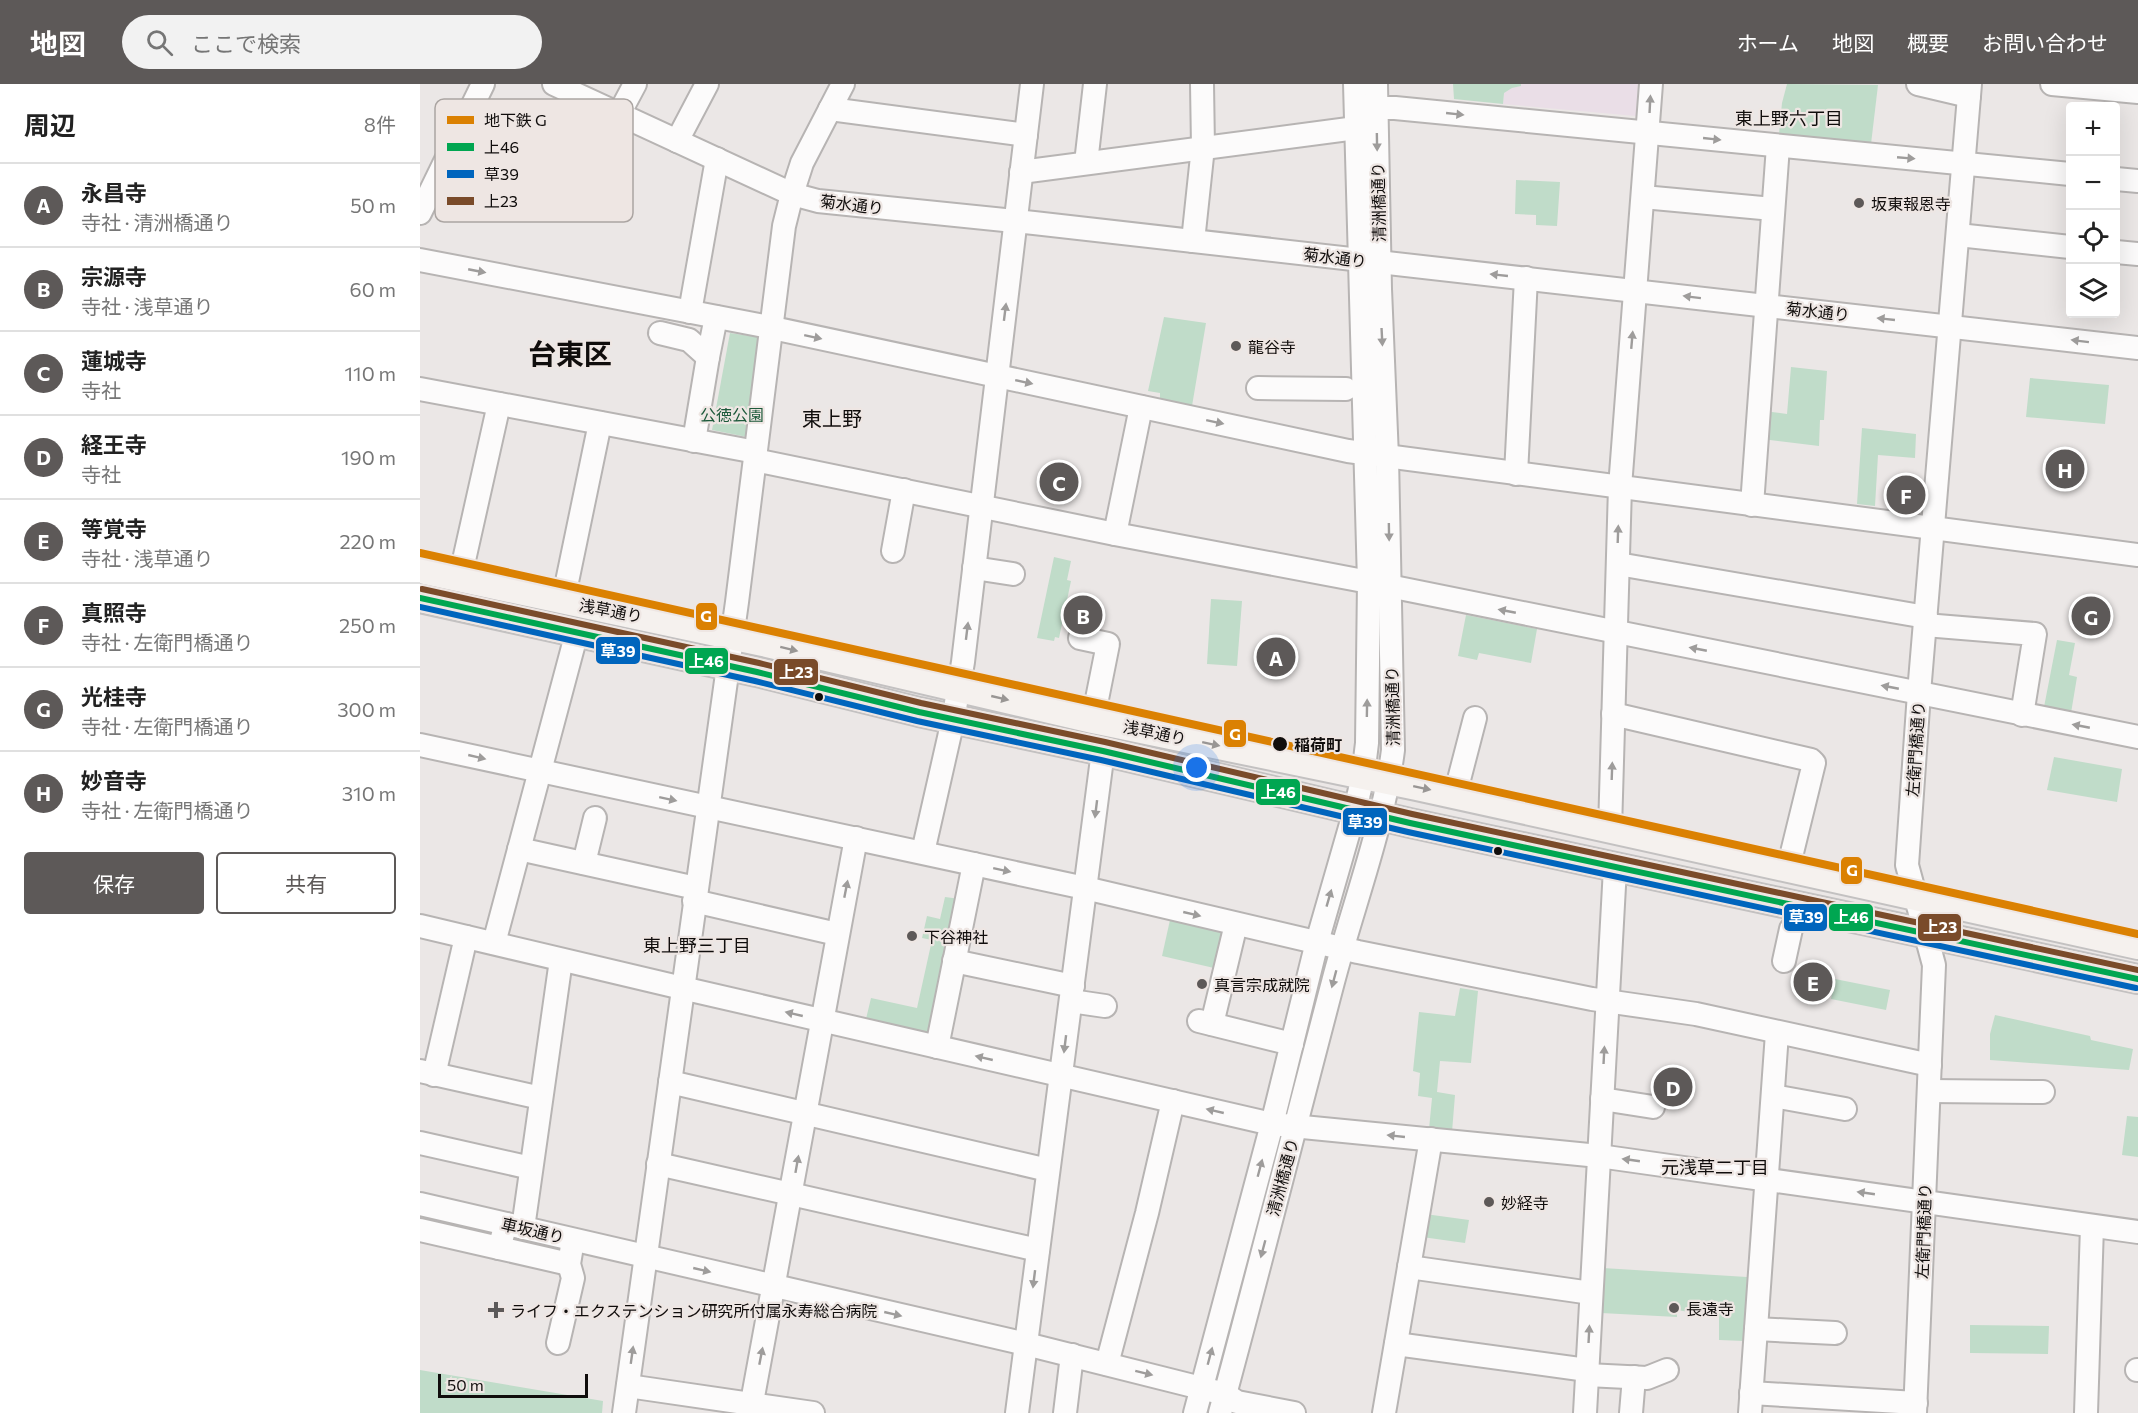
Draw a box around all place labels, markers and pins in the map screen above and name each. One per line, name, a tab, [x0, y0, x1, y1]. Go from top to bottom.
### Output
place label: 坂東報恩寺	[1871, 194, 1951, 213]
marker: 坂東報恩寺	[1852, 196, 1866, 210]
place label: 龍谷寺	[1248, 337, 1296, 356]
marker: 龍谷寺	[1229, 339, 1243, 353]
pin: H	[2046, 446, 2084, 492]
pin: C	[1040, 460, 1078, 504]
pin: F	[1886, 472, 1926, 518]
pin: B	[1064, 592, 1102, 638]
pin: G	[2072, 594, 2110, 638]
pin: A	[1256, 634, 1296, 680]
unlabelled marker	[813, 691, 825, 703]
marker: 稲荷町	[1271, 735, 1289, 753]
place label: 稲荷町	[1294, 735, 1342, 754]
unlabelled marker	[1492, 845, 1504, 857]
place label: 下谷神社	[924, 927, 988, 946]
marker: 下谷神社	[905, 929, 919, 943]
pin: E	[1794, 960, 1832, 1004]
place label: 真言宗成就院	[1214, 975, 1310, 994]
marker: 真言宗成就院	[1195, 977, 1209, 991]
pin: D	[1654, 1064, 1692, 1110]
place label: 妙経寺	[1501, 1193, 1549, 1212]
marker: 妙経寺	[1482, 1195, 1496, 1209]
place label: 長遠寺	[1686, 1299, 1734, 1318]
marker: ライフ・エクステンション研究所付属永寿総合病院	[487, 1301, 505, 1319]
place label: ライフ・エクステンション研究所付属永寿総合病院	[510, 1301, 878, 1320]
marker: 長遠寺	[1667, 1301, 1681, 1315]

